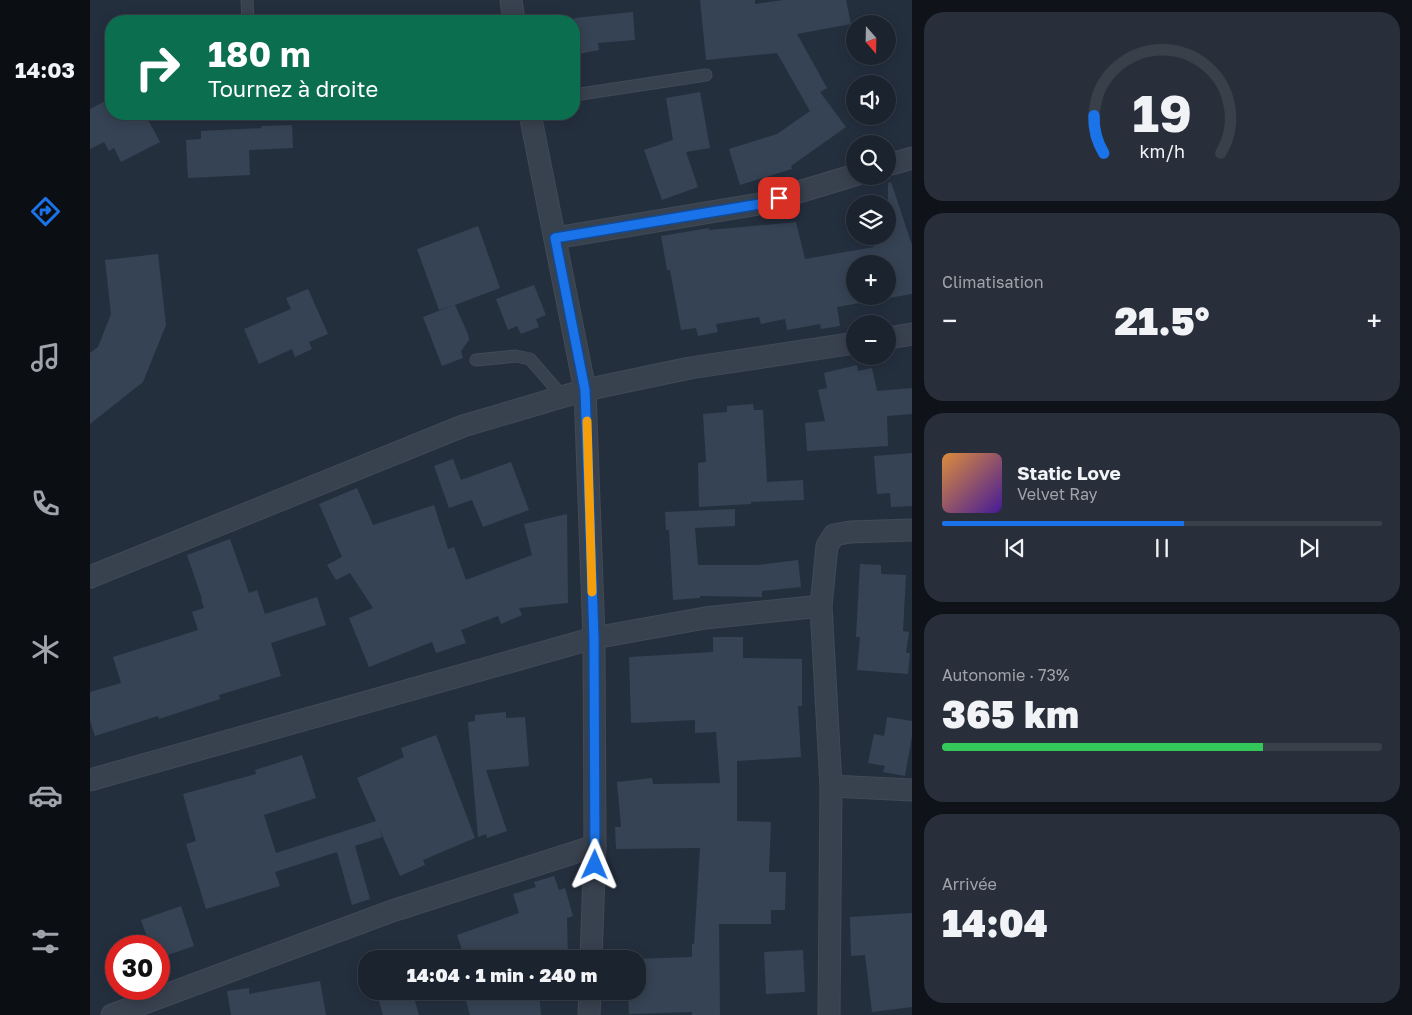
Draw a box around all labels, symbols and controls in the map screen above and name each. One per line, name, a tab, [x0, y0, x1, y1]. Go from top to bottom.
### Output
north arrow	[846, 15, 896, 65]
map controls	[846, 15, 896, 365]
text: 180 m	[208, 33, 311, 75]
icon: right	[125, 35, 190, 100]
text: 14:03	[15, 56, 75, 83]
text: Tournez à droite	[208, 75, 378, 102]
button: sound	[846, 75, 896, 125]
text: 19	[1132, 81, 1192, 143]
button: search	[846, 135, 896, 185]
text: km/h	[1139, 140, 1185, 162]
pin	[758, 177, 800, 219]
icon: arrive	[765, 184, 793, 212]
icon: directions	[28, 194, 63, 229]
button: layers	[846, 195, 896, 245]
button: +	[846, 255, 896, 305]
text: Climatisation	[942, 272, 1044, 292]
text: 21.5°	[1115, 298, 1209, 343]
text: −	[942, 304, 957, 337]
text: +	[1367, 304, 1382, 337]
button: −	[846, 315, 896, 365]
icon: music	[28, 340, 63, 375]
text: Static Love	[1017, 461, 1121, 484]
text: Velvet Ray	[1017, 484, 1098, 504]
icon: phone	[28, 486, 63, 521]
icon: previous	[1001, 534, 1029, 562]
icon: pause	[1148, 534, 1176, 562]
icon: next	[1295, 534, 1323, 562]
icon: climate	[28, 632, 63, 667]
text: Autonomie · 73%	[942, 665, 1069, 685]
text: 365 km	[942, 691, 1079, 736]
icon: car	[28, 778, 63, 813]
position arrow	[568, 838, 620, 890]
text: Arrivée	[942, 874, 997, 894]
text: 14:04	[942, 900, 1048, 945]
icon: filters	[28, 924, 63, 959]
speed limit sign: 30	[105, 935, 170, 1000]
text: 14:04 · 1 min · 240 m	[407, 963, 597, 986]

